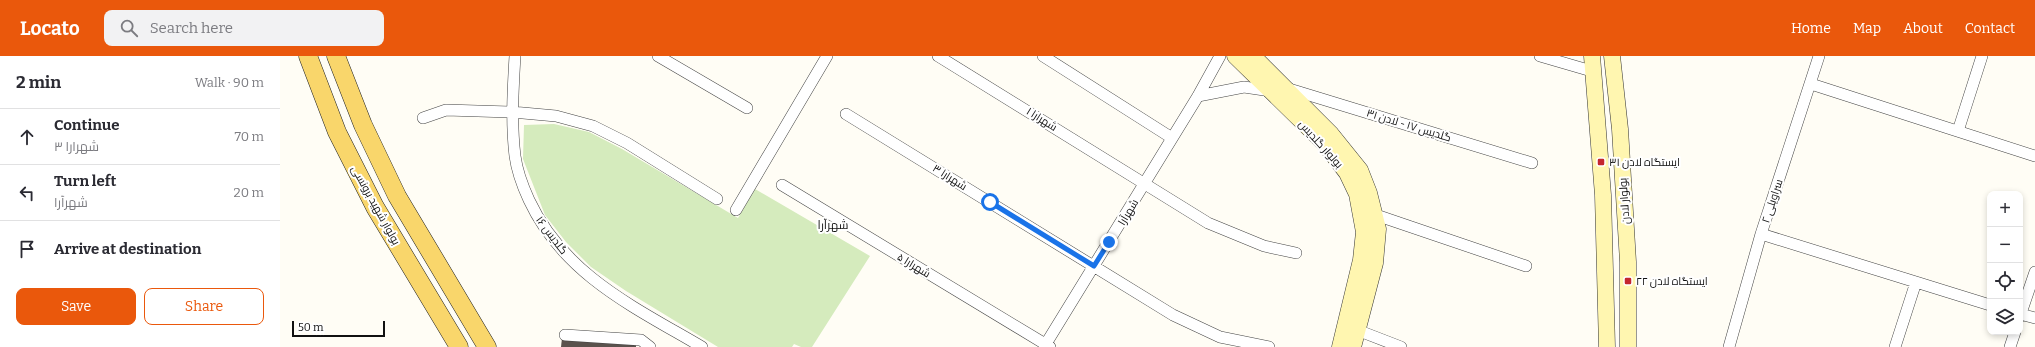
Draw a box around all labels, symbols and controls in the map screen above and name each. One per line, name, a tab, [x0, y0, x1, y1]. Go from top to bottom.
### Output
search box	[104, 10, 384, 46]
text: Locato	[20, 17, 80, 40]
icon: search	[118, 17, 140, 39]
text: Search here	[150, 19, 233, 37]
text: Home	[1791, 20, 1831, 37]
text: Map	[1853, 20, 1881, 37]
text: About	[1903, 20, 1943, 37]
text: Contact	[1965, 20, 2015, 37]
text: 2 min	[16, 72, 61, 93]
text: Walk · 90 m	[195, 75, 264, 90]
street label: شهرارا ۱	[1024, 105, 1060, 134]
street label: گلدیس ۱۷ - لادن ۳۱	[1365, 106, 1453, 145]
text: Continue	[54, 116, 120, 134]
street label: بولوار گلدیس	[1296, 118, 1346, 171]
icon: ahead	[16, 126, 38, 148]
text: 70 m	[234, 129, 264, 144]
text: شهرارا ۳	[54, 139, 99, 154]
place label: ایستگاه لادن ۳۱	[1609, 156, 1680, 169]
marker: ایستگاه لادن ۳۱	[1596, 157, 1606, 167]
street label: شهرارا ۳	[930, 162, 969, 193]
street label: بولوار شهید برونسی	[348, 163, 403, 247]
text: Turn left	[54, 172, 116, 190]
street label: بولوار لادن	[1616, 177, 1633, 225]
street label: سراویلی ۲	[1759, 178, 1786, 225]
icon: left	[16, 182, 38, 204]
text: 20 m	[234, 185, 264, 200]
map controls	[1987, 191, 2023, 335]
button: +	[1987, 191, 2023, 227]
route start	[981, 193, 999, 211]
text: شهرآرا	[54, 195, 88, 210]
street label: شهرآرا	[1116, 197, 1141, 228]
street label: گلدیس ۱۶	[533, 214, 570, 257]
district label: شهرآرا	[817, 218, 849, 232]
button: −	[1987, 227, 2023, 263]
route end	[1100, 233, 1118, 251]
icon: arrive	[16, 238, 38, 260]
text: Arrive at destination	[54, 240, 201, 258]
street label: شهرارا ۵	[895, 250, 933, 280]
button: locate	[1987, 263, 2023, 299]
place label: ایستگاه لادن ۲۲	[1636, 275, 1708, 288]
marker: ایستگاه لادن ۲۲	[1623, 276, 1633, 286]
button: Save	[16, 288, 136, 325]
button: Share	[144, 288, 264, 325]
button: layers	[1987, 299, 2023, 335]
scale bar	[292, 319, 385, 338]
text: 50 m	[298, 321, 324, 334]

